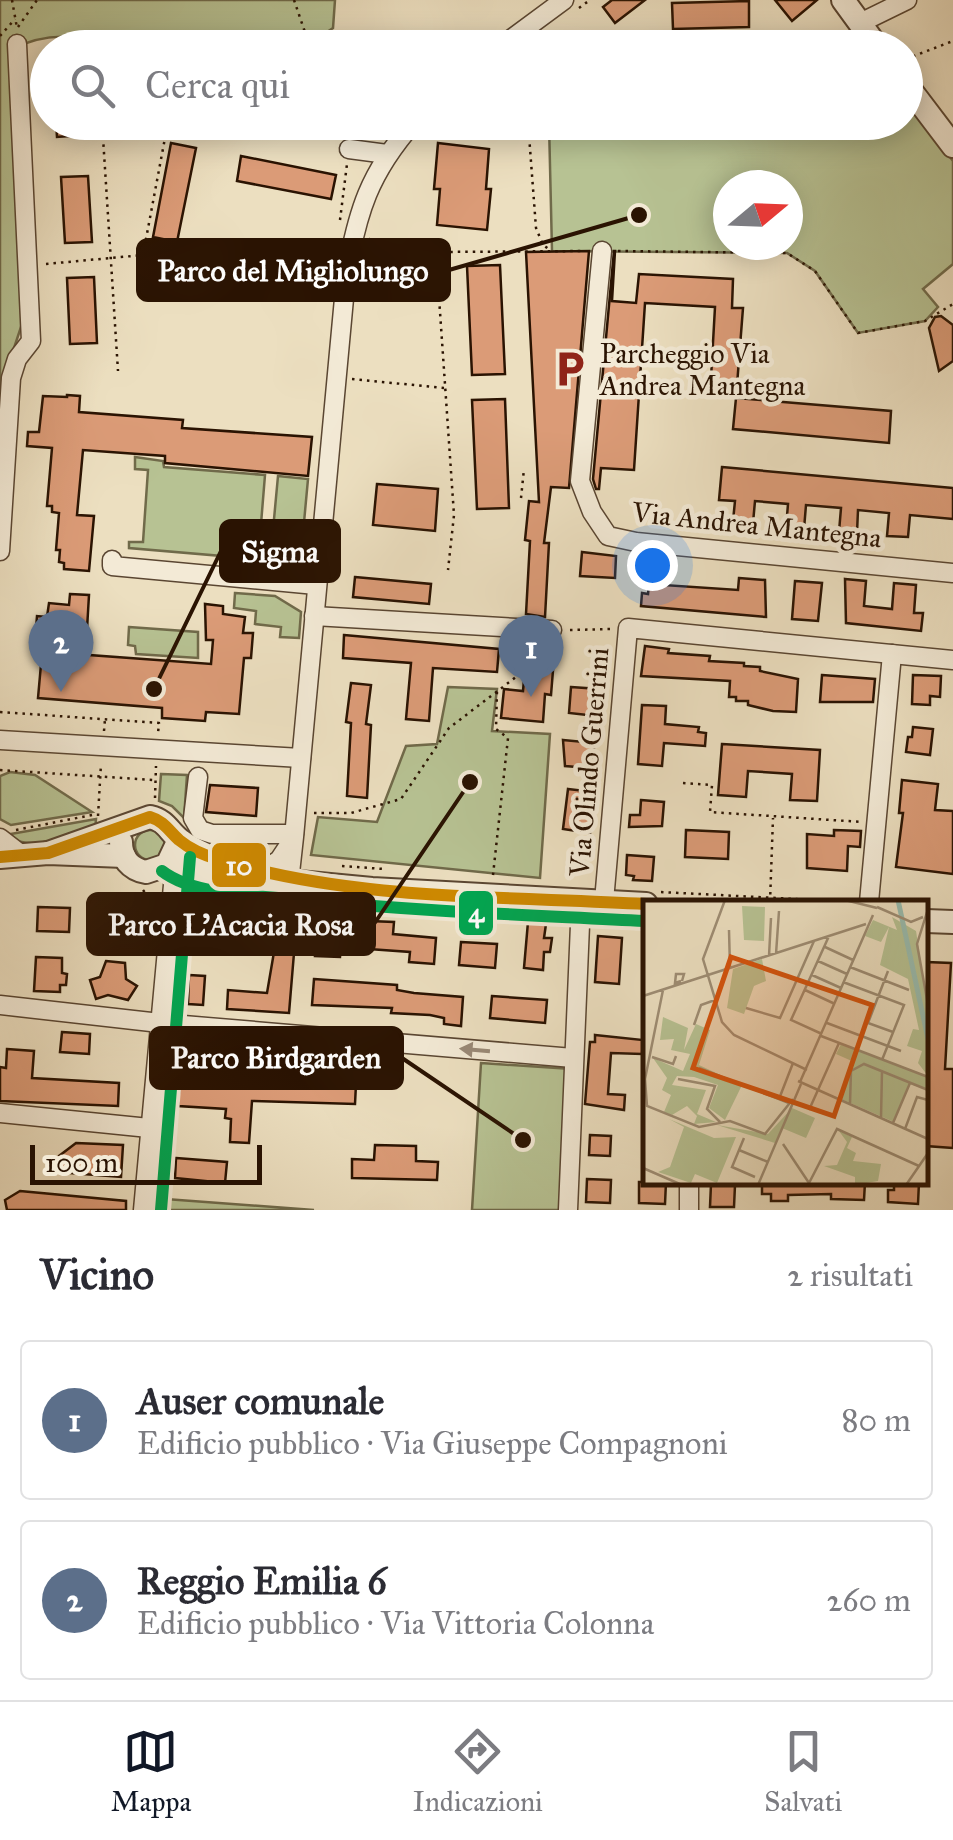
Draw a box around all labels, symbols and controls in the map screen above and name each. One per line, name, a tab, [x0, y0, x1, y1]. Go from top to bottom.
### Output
search box	[30, 30, 923, 140]
icon: search	[65, 58, 120, 113]
text: Cerca qui	[145, 62, 290, 108]
north arrow	[713, 170, 803, 260]
callout: Parco del Migliolungo	[138, 240, 449, 300]
text: Parco del Migliolungo	[157, 253, 429, 289]
place label: Parcheggio Via Andrea Mantegna	[599, 336, 805, 403]
parking icon: Parcheggio Via Andrea Mantegna	[549, 348, 591, 390]
street label: Via Andrea Mantegna	[630, 494, 883, 555]
callout: Sigma	[221, 521, 339, 581]
text: Sigma	[241, 534, 320, 570]
your location	[627, 540, 678, 591]
pin: 2	[28, 610, 94, 692]
pin: 1	[498, 614, 564, 697]
street label: Via Olindo Guerrini	[561, 646, 616, 879]
line badge: 10	[210, 841, 268, 889]
text: 10	[225, 848, 253, 883]
line badge: 4	[457, 889, 495, 937]
callout: Parco L'Acacia Rosa	[88, 894, 374, 954]
text: 4	[468, 895, 485, 930]
inset map	[643, 900, 928, 1185]
text: Parco L'Acacia Rosa	[108, 907, 355, 943]
callout: Parco Birdgarden	[151, 1028, 402, 1088]
text: Parco Birdgarden	[171, 1040, 382, 1076]
one-way arrow	[459, 1041, 491, 1057]
scale bar	[30, 1140, 262, 1184]
text: 100 m	[45, 1145, 118, 1180]
text: Vicino	[40, 1249, 154, 1301]
text: 2 risultati	[787, 1256, 913, 1295]
text: Auser comunale	[137, 1378, 384, 1424]
text: 1	[68, 1401, 81, 1440]
text: 80 m	[842, 1401, 911, 1440]
text: Edificio pubblico · Via Giuseppe Compagnoni	[137, 1424, 728, 1463]
text: Reggio Emilia 6	[137, 1558, 387, 1604]
text: 2	[67, 1581, 82, 1620]
text: 260 m	[826, 1581, 911, 1620]
text: Edificio pubblico · Via Vittoria Colonna	[137, 1604, 654, 1643]
tab: Mappa	[111, 1724, 191, 1819]
tab: Indicazioni	[413, 1724, 543, 1819]
tab: Salvati	[764, 1724, 842, 1819]

